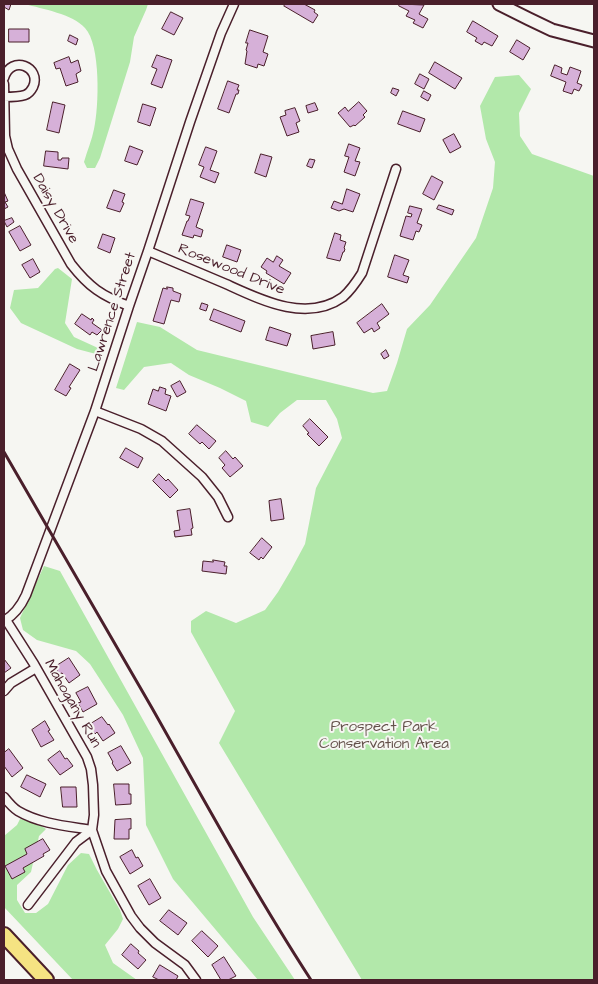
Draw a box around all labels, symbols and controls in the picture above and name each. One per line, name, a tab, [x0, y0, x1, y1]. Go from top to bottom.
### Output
street label: Daisy Drive	[28, 171, 82, 247]
street label: Rosewood Drive	[175, 240, 287, 300]
street label: Lawrence Street	[85, 250, 141, 374]
street label: Mahogany Run	[40, 657, 104, 751]
park label: Prospect Park Conservation Area	[319, 719, 449, 754]

